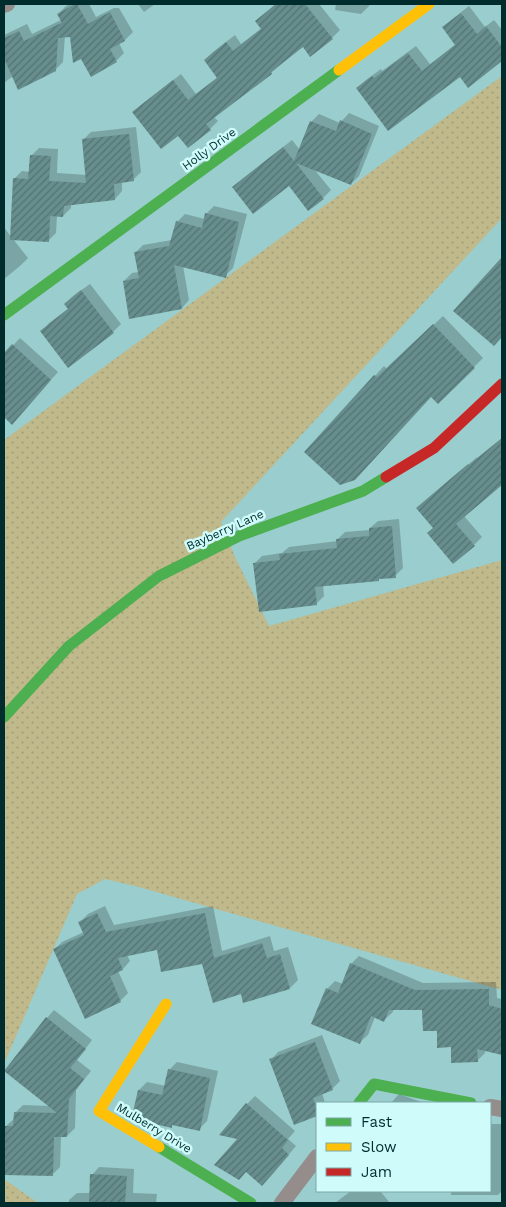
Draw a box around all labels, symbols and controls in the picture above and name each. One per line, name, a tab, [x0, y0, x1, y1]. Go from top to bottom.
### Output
street label: Holly Drive	[179, 125, 239, 173]
street label: Bayberry Lane	[184, 507, 266, 553]
street label: Mulberry Drive	[114, 1100, 194, 1156]
legend	[316, 1102, 491, 1192]
text: Fast	[361, 1113, 393, 1131]
text: Slow	[361, 1138, 397, 1156]
text: Jam	[361, 1163, 392, 1181]

